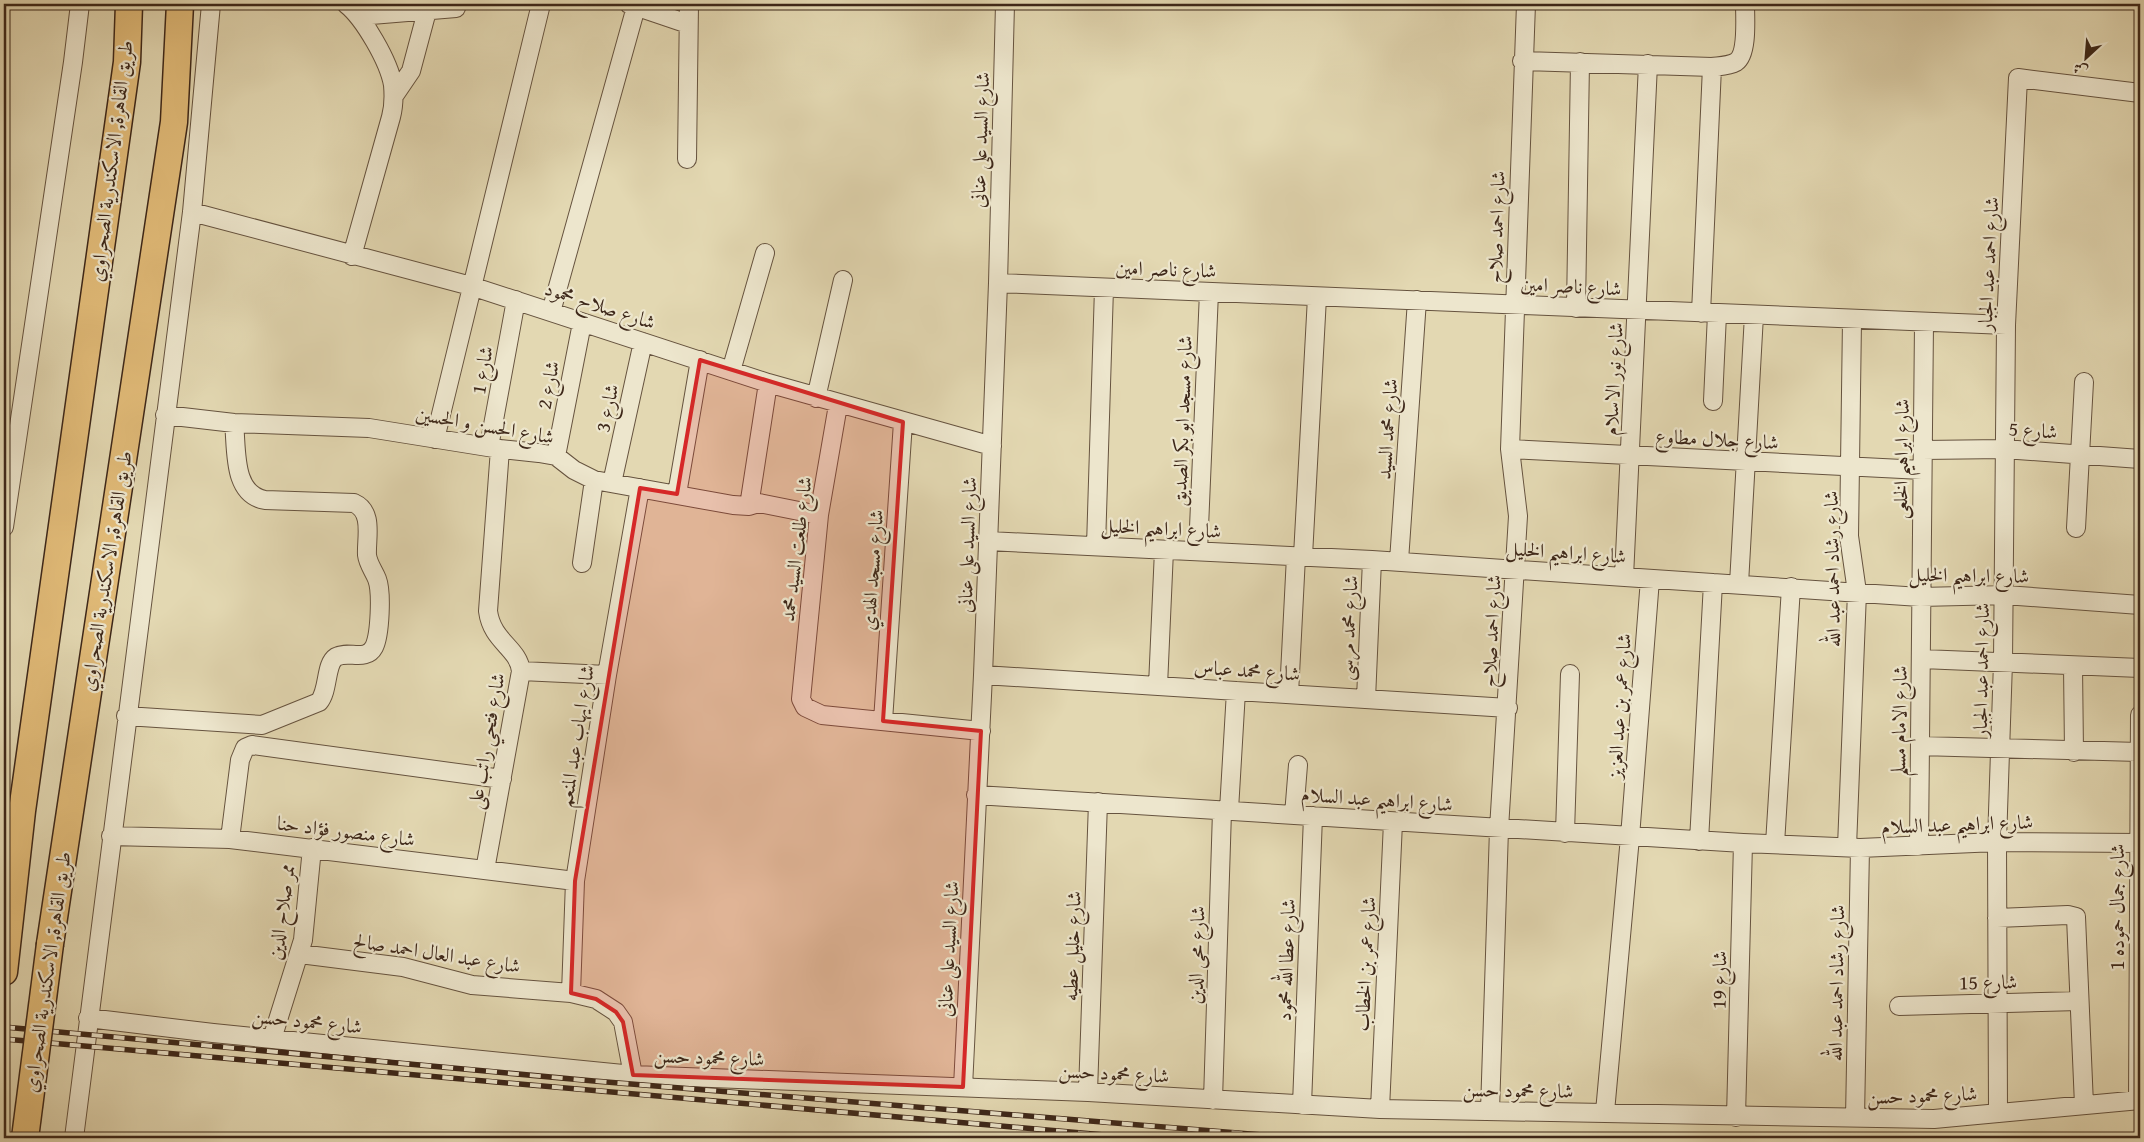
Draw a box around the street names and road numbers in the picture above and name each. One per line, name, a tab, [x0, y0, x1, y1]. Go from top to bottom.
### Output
street label: طريق القاهرة, الاسكندرية الصحراوي	[81, 38, 142, 284]
street label: شارع السيد على عنانى	[963, 71, 1000, 209]
street label: شارع احمد صلاح	[1479, 170, 1516, 284]
street label: شارع احمد عبد الجبار	[1969, 196, 2009, 334]
street label: شارع ناصر امين	[1115, 252, 1217, 289]
street label: شارع ناصر امين	[1520, 268, 1622, 307]
street label: شارع صلاح محمود	[540, 273, 659, 340]
street label: شارع نور الاسلام	[1595, 321, 1634, 437]
street label: شارع مسجد ابو بكر الصديق	[1164, 335, 1203, 507]
street label: شارع 1	[463, 343, 504, 397]
street label: شارع 2	[529, 358, 570, 412]
street label: شارع محمد السيد	[1369, 378, 1408, 481]
street label: شارع 3	[587, 381, 630, 436]
street label: شارع الحسن و الحسين	[413, 398, 557, 455]
street label: شارع ابراهيم الخلعى	[1885, 399, 1922, 520]
street label: شارع 5	[2007, 413, 2058, 450]
street label: شارع جلال مطاوع	[1654, 421, 1780, 460]
street label: طريق القاهرة, الاسكندرية الصحراوي	[72, 449, 141, 694]
street label: شارع طلعت السيد محمد	[772, 475, 823, 624]
street label: شارع السيد على عنانى	[950, 476, 987, 614]
street label: شارع رشاد احمد عبد الله	[1816, 490, 1851, 648]
street label: شارع مسجد الهدي	[853, 509, 894, 632]
street label: شارع ابراهيم الخليل	[1100, 510, 1222, 551]
street label: شارع ابراهيم الخليل	[1504, 533, 1627, 576]
street label: شارع ابراهيم الخليل	[1908, 559, 2030, 596]
street label: شارع احمد صلاح	[1473, 574, 1512, 688]
street label: شارع محمد مرسى	[1330, 575, 1369, 682]
street label: شارع احمد عبد الجبار	[1965, 602, 2000, 740]
street label: شارع عمر بن عبد العزيز	[1599, 632, 1642, 782]
street label: شارع محمد عباس	[1193, 651, 1301, 692]
street label: شارع ايهاب عبد المنعم	[550, 663, 606, 810]
street label: شارع الامام مسلم	[1883, 665, 1921, 777]
street label: شارع فتحي راتب على	[459, 671, 517, 812]
street label: شارع ابراهيم عبد السلام	[1300, 779, 1454, 824]
street label: شارع ابراهيم عبد السلام	[1880, 806, 2034, 847]
street label: شارع منصور فؤاد حنا	[275, 808, 417, 857]
street label: شارع جمال حموده 1	[2102, 844, 2135, 970]
street label: طريق القاهرة, الاسكندرية الصحراوي	[15, 849, 80, 1095]
street label: ممر صلاح الدين	[259, 862, 306, 962]
street label: شارع السيد على عنانى	[929, 880, 970, 1018]
street label: شارع خليل عطيه	[1055, 890, 1092, 1002]
street label: شارع عمر بن الخطاب	[1346, 896, 1387, 1032]
street label: شارع عطا الله محمود	[1269, 898, 1306, 1022]
street label: شارع رشاد احمد عبد الله	[1820, 904, 1855, 1062]
street label: شارع محى الدين	[1179, 905, 1216, 1005]
street label: شارع عبد العال احمد صالح	[351, 925, 523, 984]
street label: شارع 19	[1703, 951, 1738, 1010]
street label: شارع 15	[1959, 966, 2018, 1001]
street label: شارع محمود حسن	[250, 1000, 364, 1045]
street label: شارع محمود حسن	[653, 1040, 765, 1077]
street label: شارع محمود حسن	[1058, 1055, 1170, 1094]
street label: شارع محمود حسن	[1462, 1074, 1574, 1109]
street label: شارع محمود حسن	[1866, 1078, 1978, 1115]

